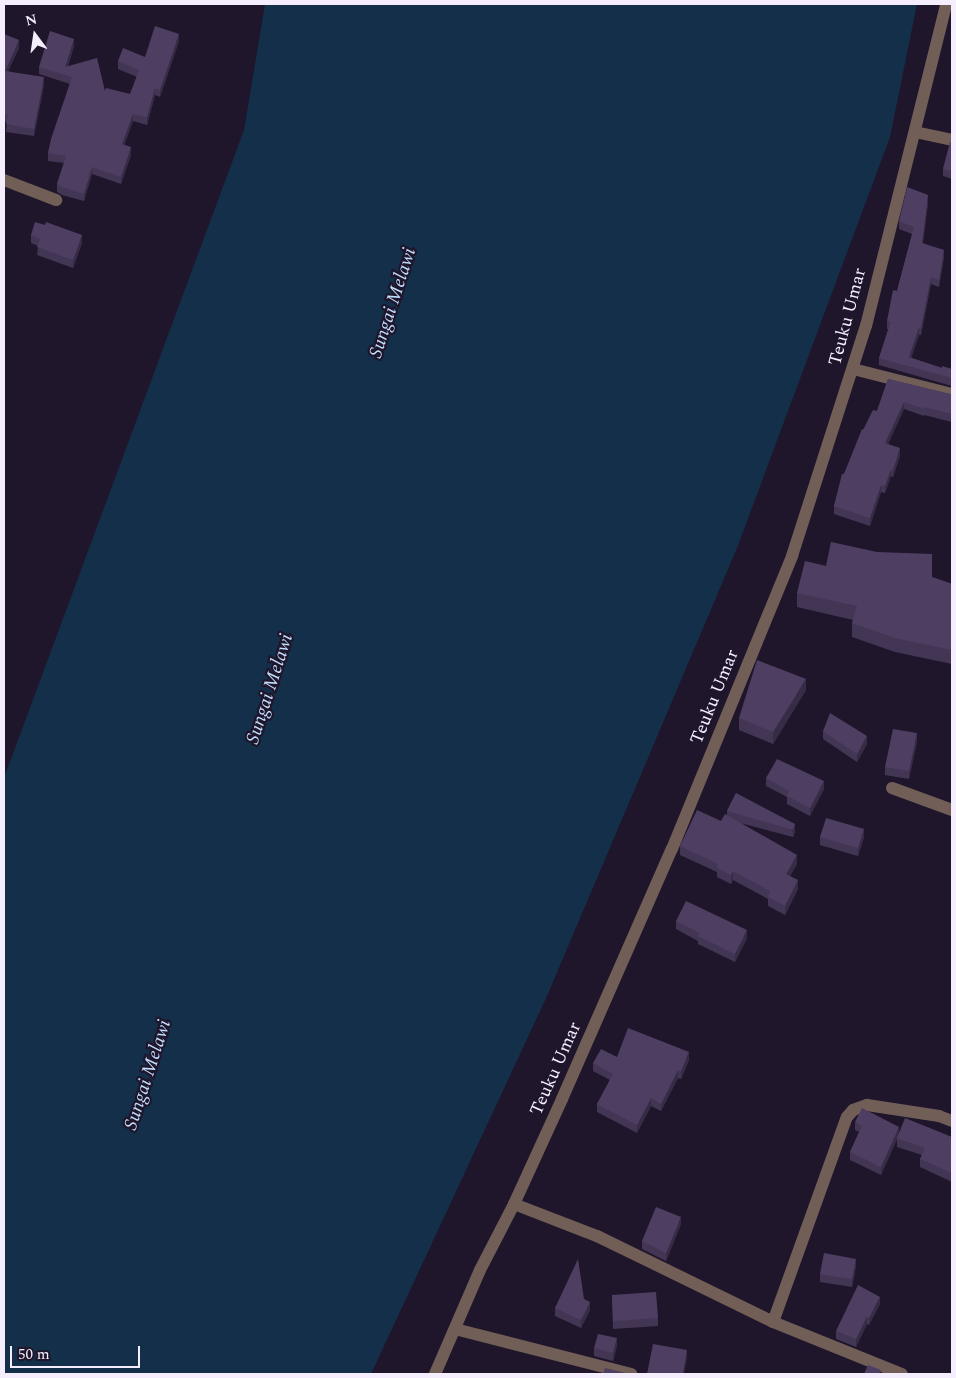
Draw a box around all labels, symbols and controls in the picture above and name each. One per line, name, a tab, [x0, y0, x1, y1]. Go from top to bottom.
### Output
text: N	[23, 8, 39, 32]
north arrow	[10, 10, 60, 60]
water label: Sungai Melawi	[364, 245, 422, 361]
street label: Teuku Umar	[825, 266, 871, 368]
water label: Sungai Melawi	[241, 631, 299, 747]
street label: Teuku Umar	[686, 647, 744, 747]
water label: Sungai Melawi	[119, 1017, 177, 1133]
street label: Teuku Umar	[526, 1019, 586, 1119]
scale bar	[12, 1336, 142, 1368]
text: 50 m	[18, 1343, 50, 1366]

